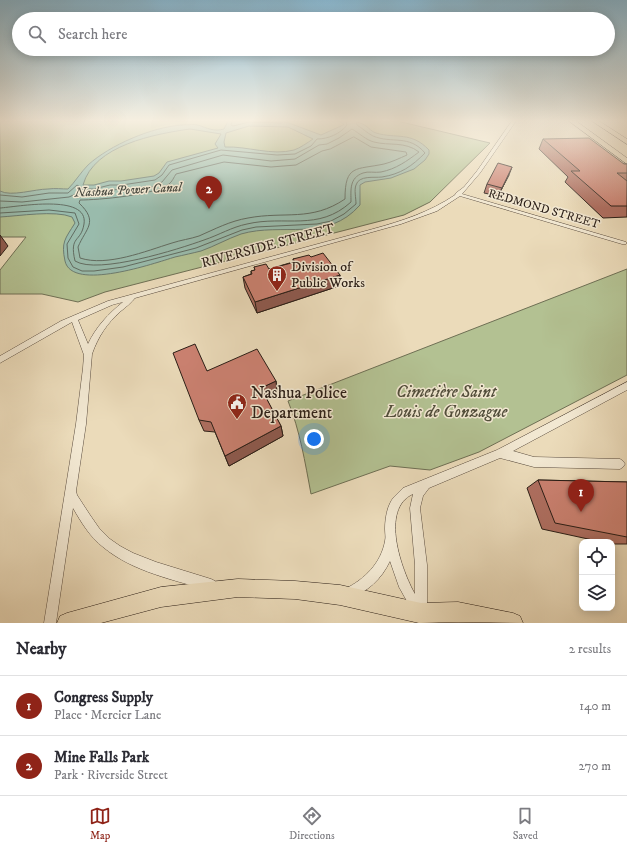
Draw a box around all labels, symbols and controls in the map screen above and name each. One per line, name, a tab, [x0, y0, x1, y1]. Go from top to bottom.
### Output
search box	[12, 12, 615, 56]
icon: search	[26, 23, 48, 45]
text: Search here	[58, 25, 127, 44]
pin: 2	[196, 176, 222, 209]
water label: Nashua Power Canal	[73, 179, 184, 201]
street label: REDMOND STREET	[487, 186, 601, 232]
street label: RIVERSIDE STREET	[199, 219, 337, 272]
place label: Division of Public Works	[291, 258, 365, 292]
building icon: Division of Public Works	[266, 264, 288, 292]
park label: Cimetière Saint Louis de Gonzague	[384, 381, 509, 423]
place label: Nashua Police Department	[251, 382, 347, 424]
public building icon: Nashua Police Department	[226, 392, 248, 420]
your location	[304, 429, 324, 449]
pin: 1	[568, 479, 594, 512]
map controls	[579, 539, 615, 611]
button: locate	[579, 539, 615, 575]
button: layers	[579, 575, 615, 611]
text: Nearby	[16, 638, 66, 660]
text: 2 results	[569, 641, 611, 657]
text: Congress Supply	[54, 688, 153, 707]
text: 1	[27, 698, 31, 714]
text: 140 m	[579, 698, 611, 714]
text: Place · Mercier Lane	[54, 707, 161, 723]
text: Mine Falls Park	[54, 748, 149, 767]
text: 2	[26, 758, 32, 774]
text: 270 m	[579, 758, 611, 774]
text: Park · Riverside Street	[54, 767, 168, 783]
tab: Map	[89, 805, 111, 843]
tab: Directions	[289, 805, 335, 843]
tab: Saved	[513, 805, 538, 843]

